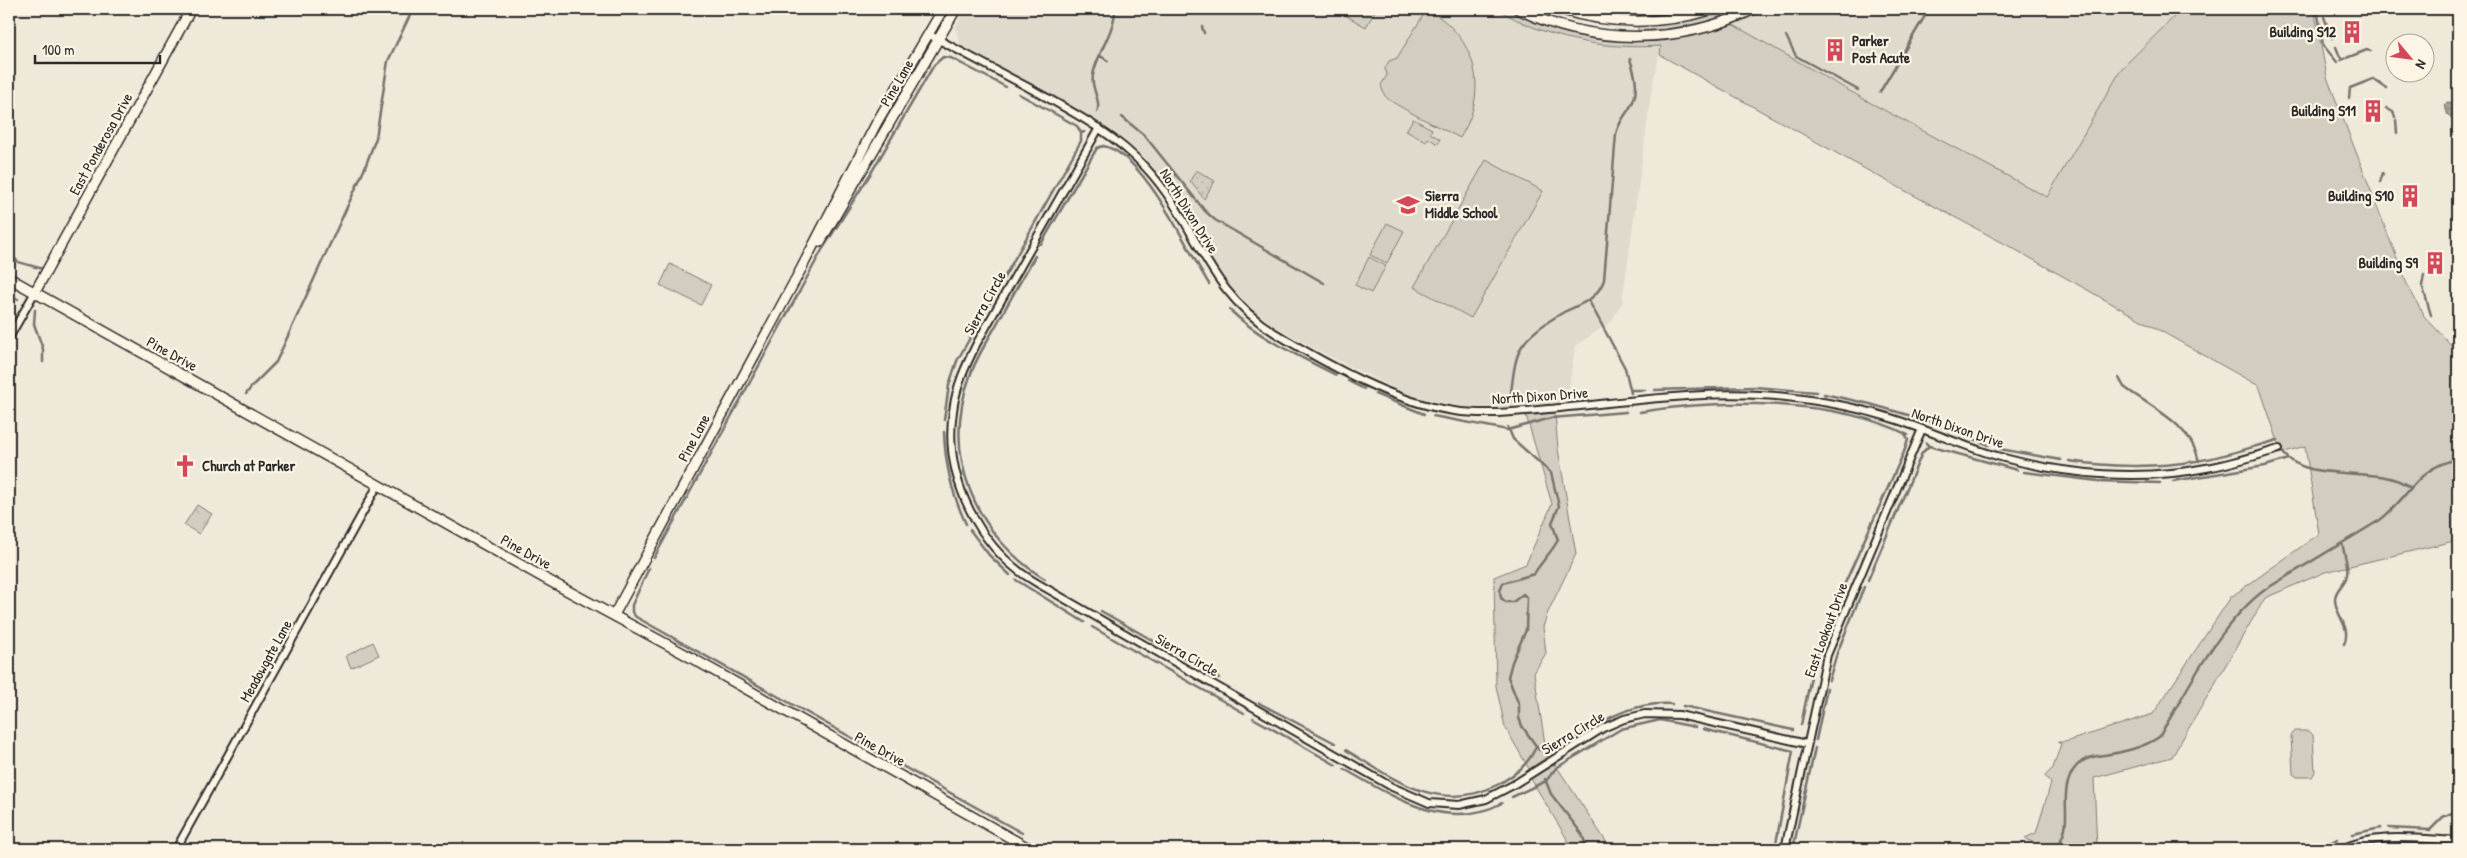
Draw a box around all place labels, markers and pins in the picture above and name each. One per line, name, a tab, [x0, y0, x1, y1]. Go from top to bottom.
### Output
building icon: Building S12	[2339, 19, 2365, 45]
place label: Building S12	[2270, 21, 2337, 43]
place label: Parker Post Acute	[1852, 30, 1910, 68]
building icon: Parker Post Acute	[1822, 37, 1848, 63]
building icon: Building S11	[2360, 98, 2386, 124]
place label: Building S11	[2291, 100, 2357, 122]
building icon: Building S10	[2397, 183, 2423, 209]
place label: Sierra Middle School	[1425, 185, 1498, 223]
place label: Building S10	[2328, 185, 2394, 207]
school or university icon: Sierra Middle School	[1395, 192, 1421, 218]
building icon: Building S9	[2422, 250, 2448, 276]
place label: Building S9	[2359, 252, 2418, 274]
church icon: Church at Parker	[172, 453, 198, 479]
place label: Church at Parker	[202, 455, 295, 476]

